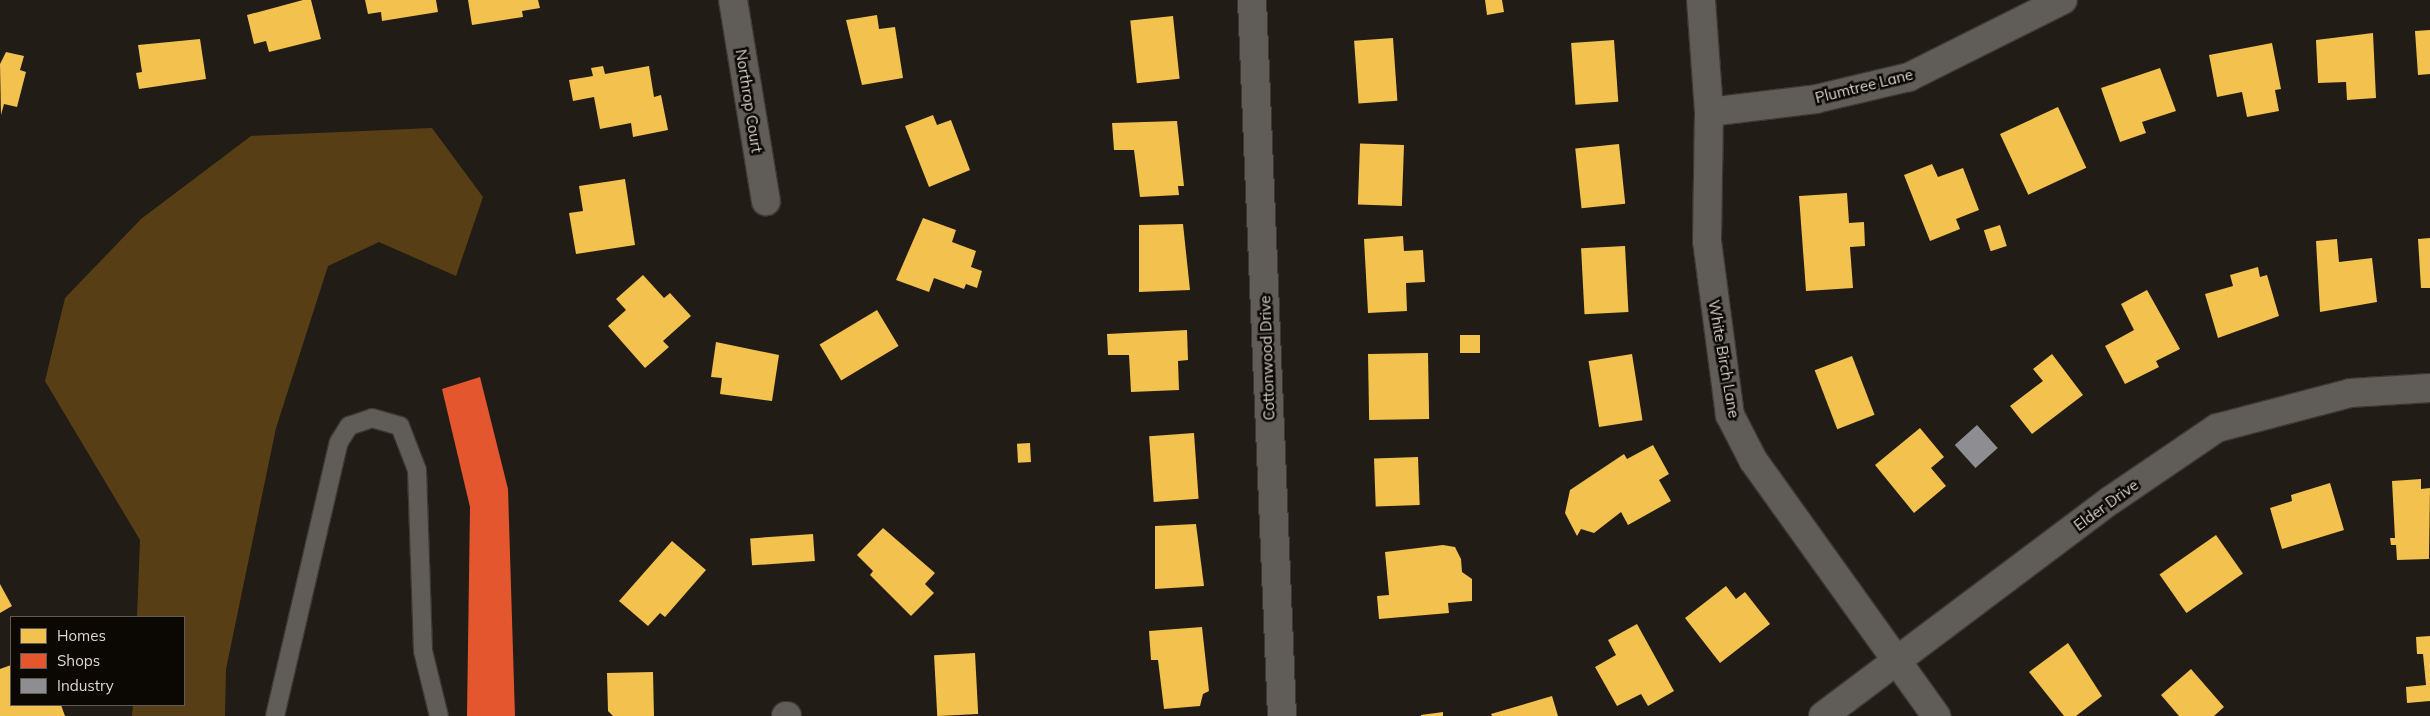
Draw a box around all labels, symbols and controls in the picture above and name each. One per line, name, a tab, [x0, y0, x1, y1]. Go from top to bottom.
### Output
street label: Northrop Court	[732, 48, 766, 154]
street label: Plumtree Lane	[1813, 65, 1915, 107]
street label: Cottonwood Drive	[1256, 295, 1278, 421]
street label: White Birch Lane	[1705, 299, 1743, 419]
street label: Elder Drive	[2070, 476, 2142, 534]
legend	[10, 616, 185, 706]
text: Homes	[57, 626, 106, 645]
text: Shops	[57, 651, 100, 670]
text: Industry	[57, 676, 114, 695]

